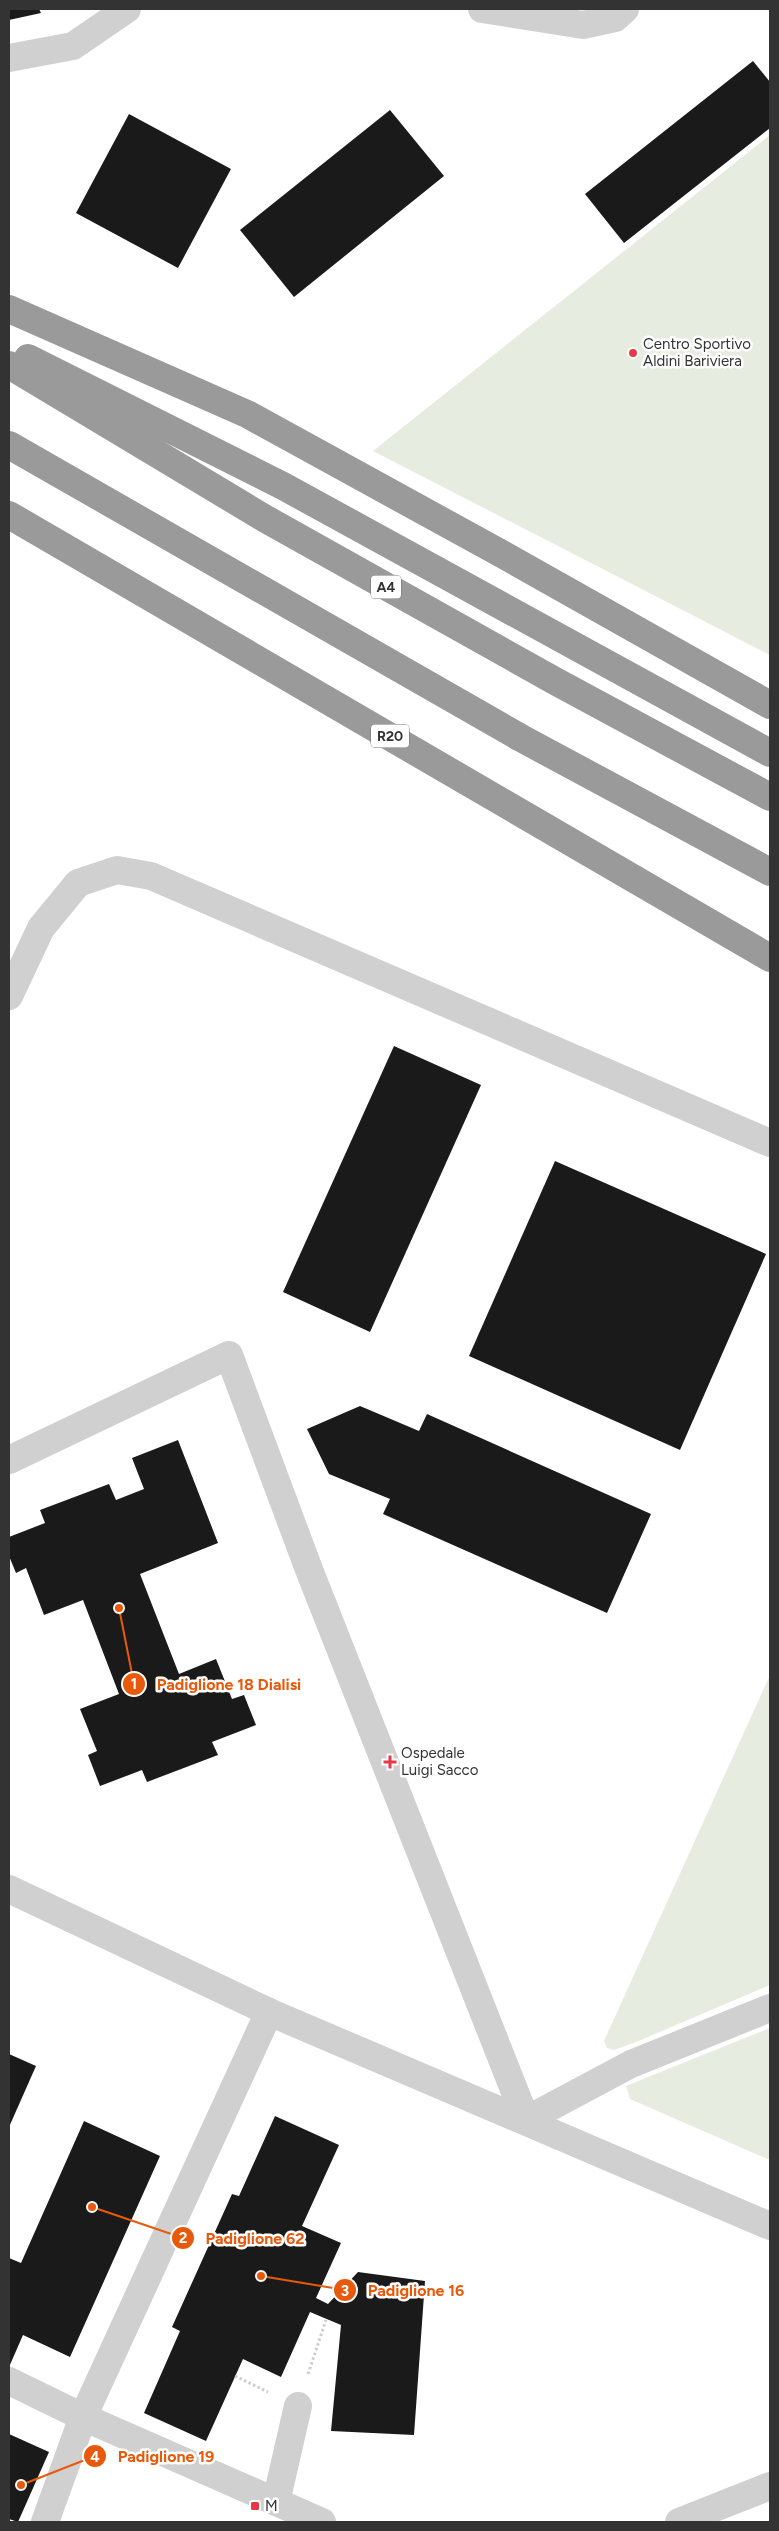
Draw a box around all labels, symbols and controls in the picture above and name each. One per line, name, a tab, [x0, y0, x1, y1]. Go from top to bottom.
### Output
place label: Centro Sportivo Aldini Bariviera	[643, 335, 751, 370]
marker: Centro Sportivo Aldini Bariviera	[627, 347, 639, 359]
road number: A4	[371, 576, 401, 598]
road number: R20	[371, 724, 409, 748]
callout: Padiglione 18 Dialisi	[121, 1668, 311, 1699]
text: 1	[131, 1675, 137, 1693]
text: Padiglione 18 Dialisi	[157, 1675, 301, 1694]
place label: Ospedale Luigi Sacco	[401, 1744, 479, 1779]
marker: Ospedale Luigi Sacco	[383, 1755, 397, 1769]
callout: Padiglione 62	[170, 2222, 314, 2253]
text: 2	[179, 2229, 188, 2247]
text: Padiglione 62	[205, 2229, 305, 2248]
callout: Padiglione 16	[333, 2275, 474, 2306]
text: Padiglione 16	[368, 2281, 464, 2300]
text: 3	[341, 2282, 349, 2300]
callout: Padiglione 19	[83, 2441, 224, 2472]
text: Padiglione 19	[118, 2447, 214, 2466]
text: 4	[90, 2448, 100, 2466]
place label: M	[265, 2497, 278, 2515]
marker: M	[249, 2500, 261, 2512]

